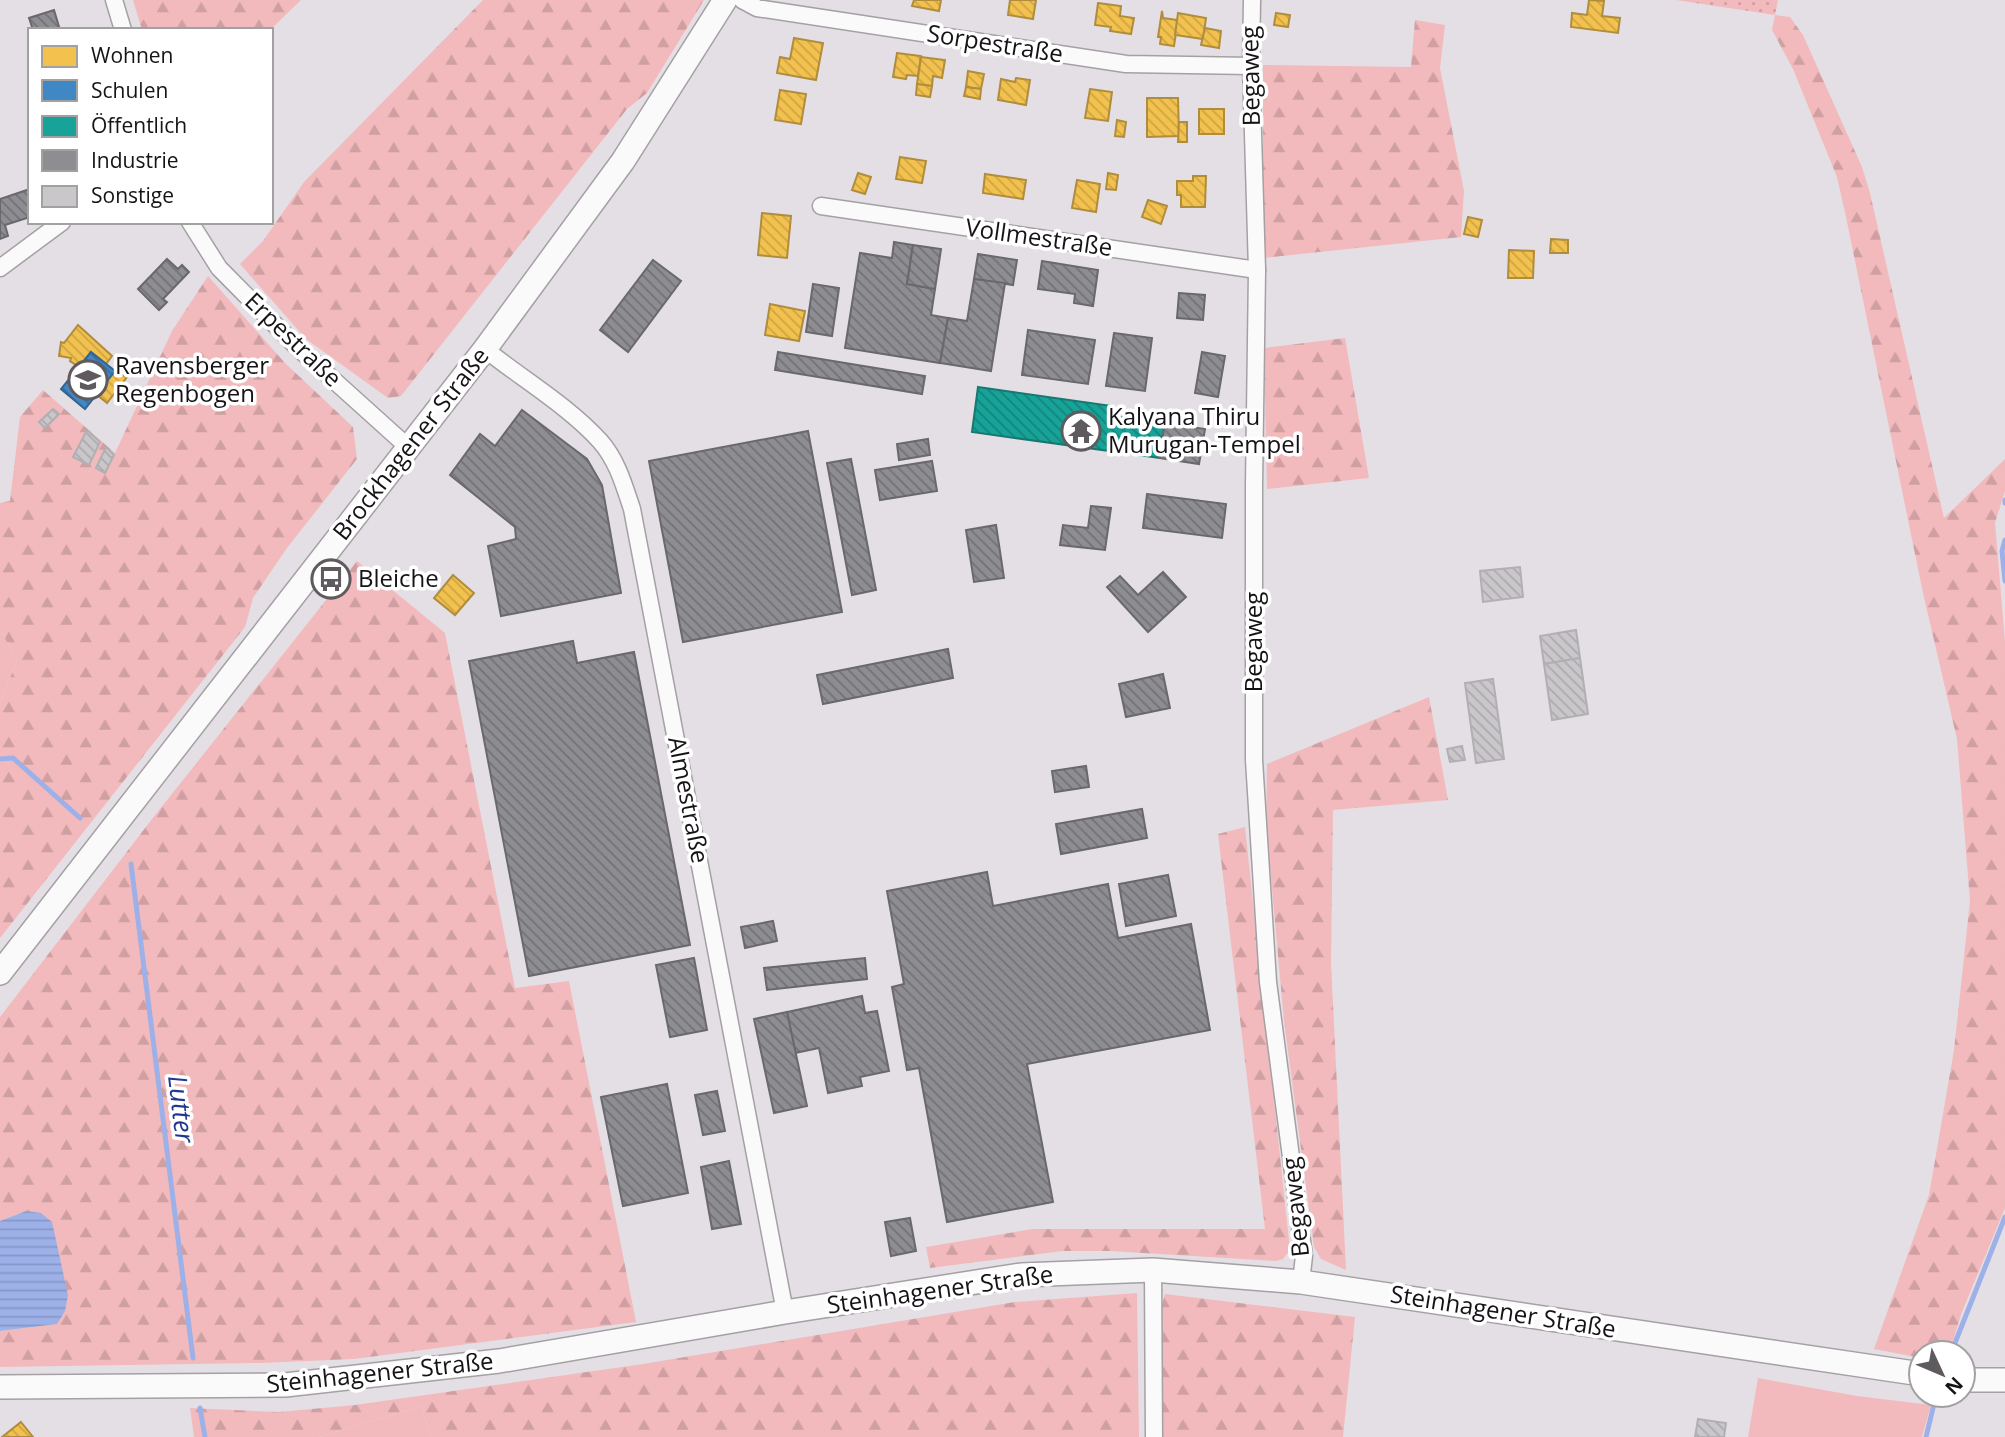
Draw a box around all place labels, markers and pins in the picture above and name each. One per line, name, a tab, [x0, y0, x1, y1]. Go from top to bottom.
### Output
place label: Ravensberger Regenbogen	[115, 348, 269, 409]
school or university icon: Ravensberger Regenbogen	[67, 359, 109, 401]
place label: Kalyana Thiru Murugan-Tempel	[1108, 399, 1301, 460]
temple icon: Kalyana Thiru Murugan-Tempel	[1060, 410, 1102, 452]
bus stop icon: Bleiche	[310, 558, 352, 600]
place label: Bleiche	[358, 561, 439, 594]

